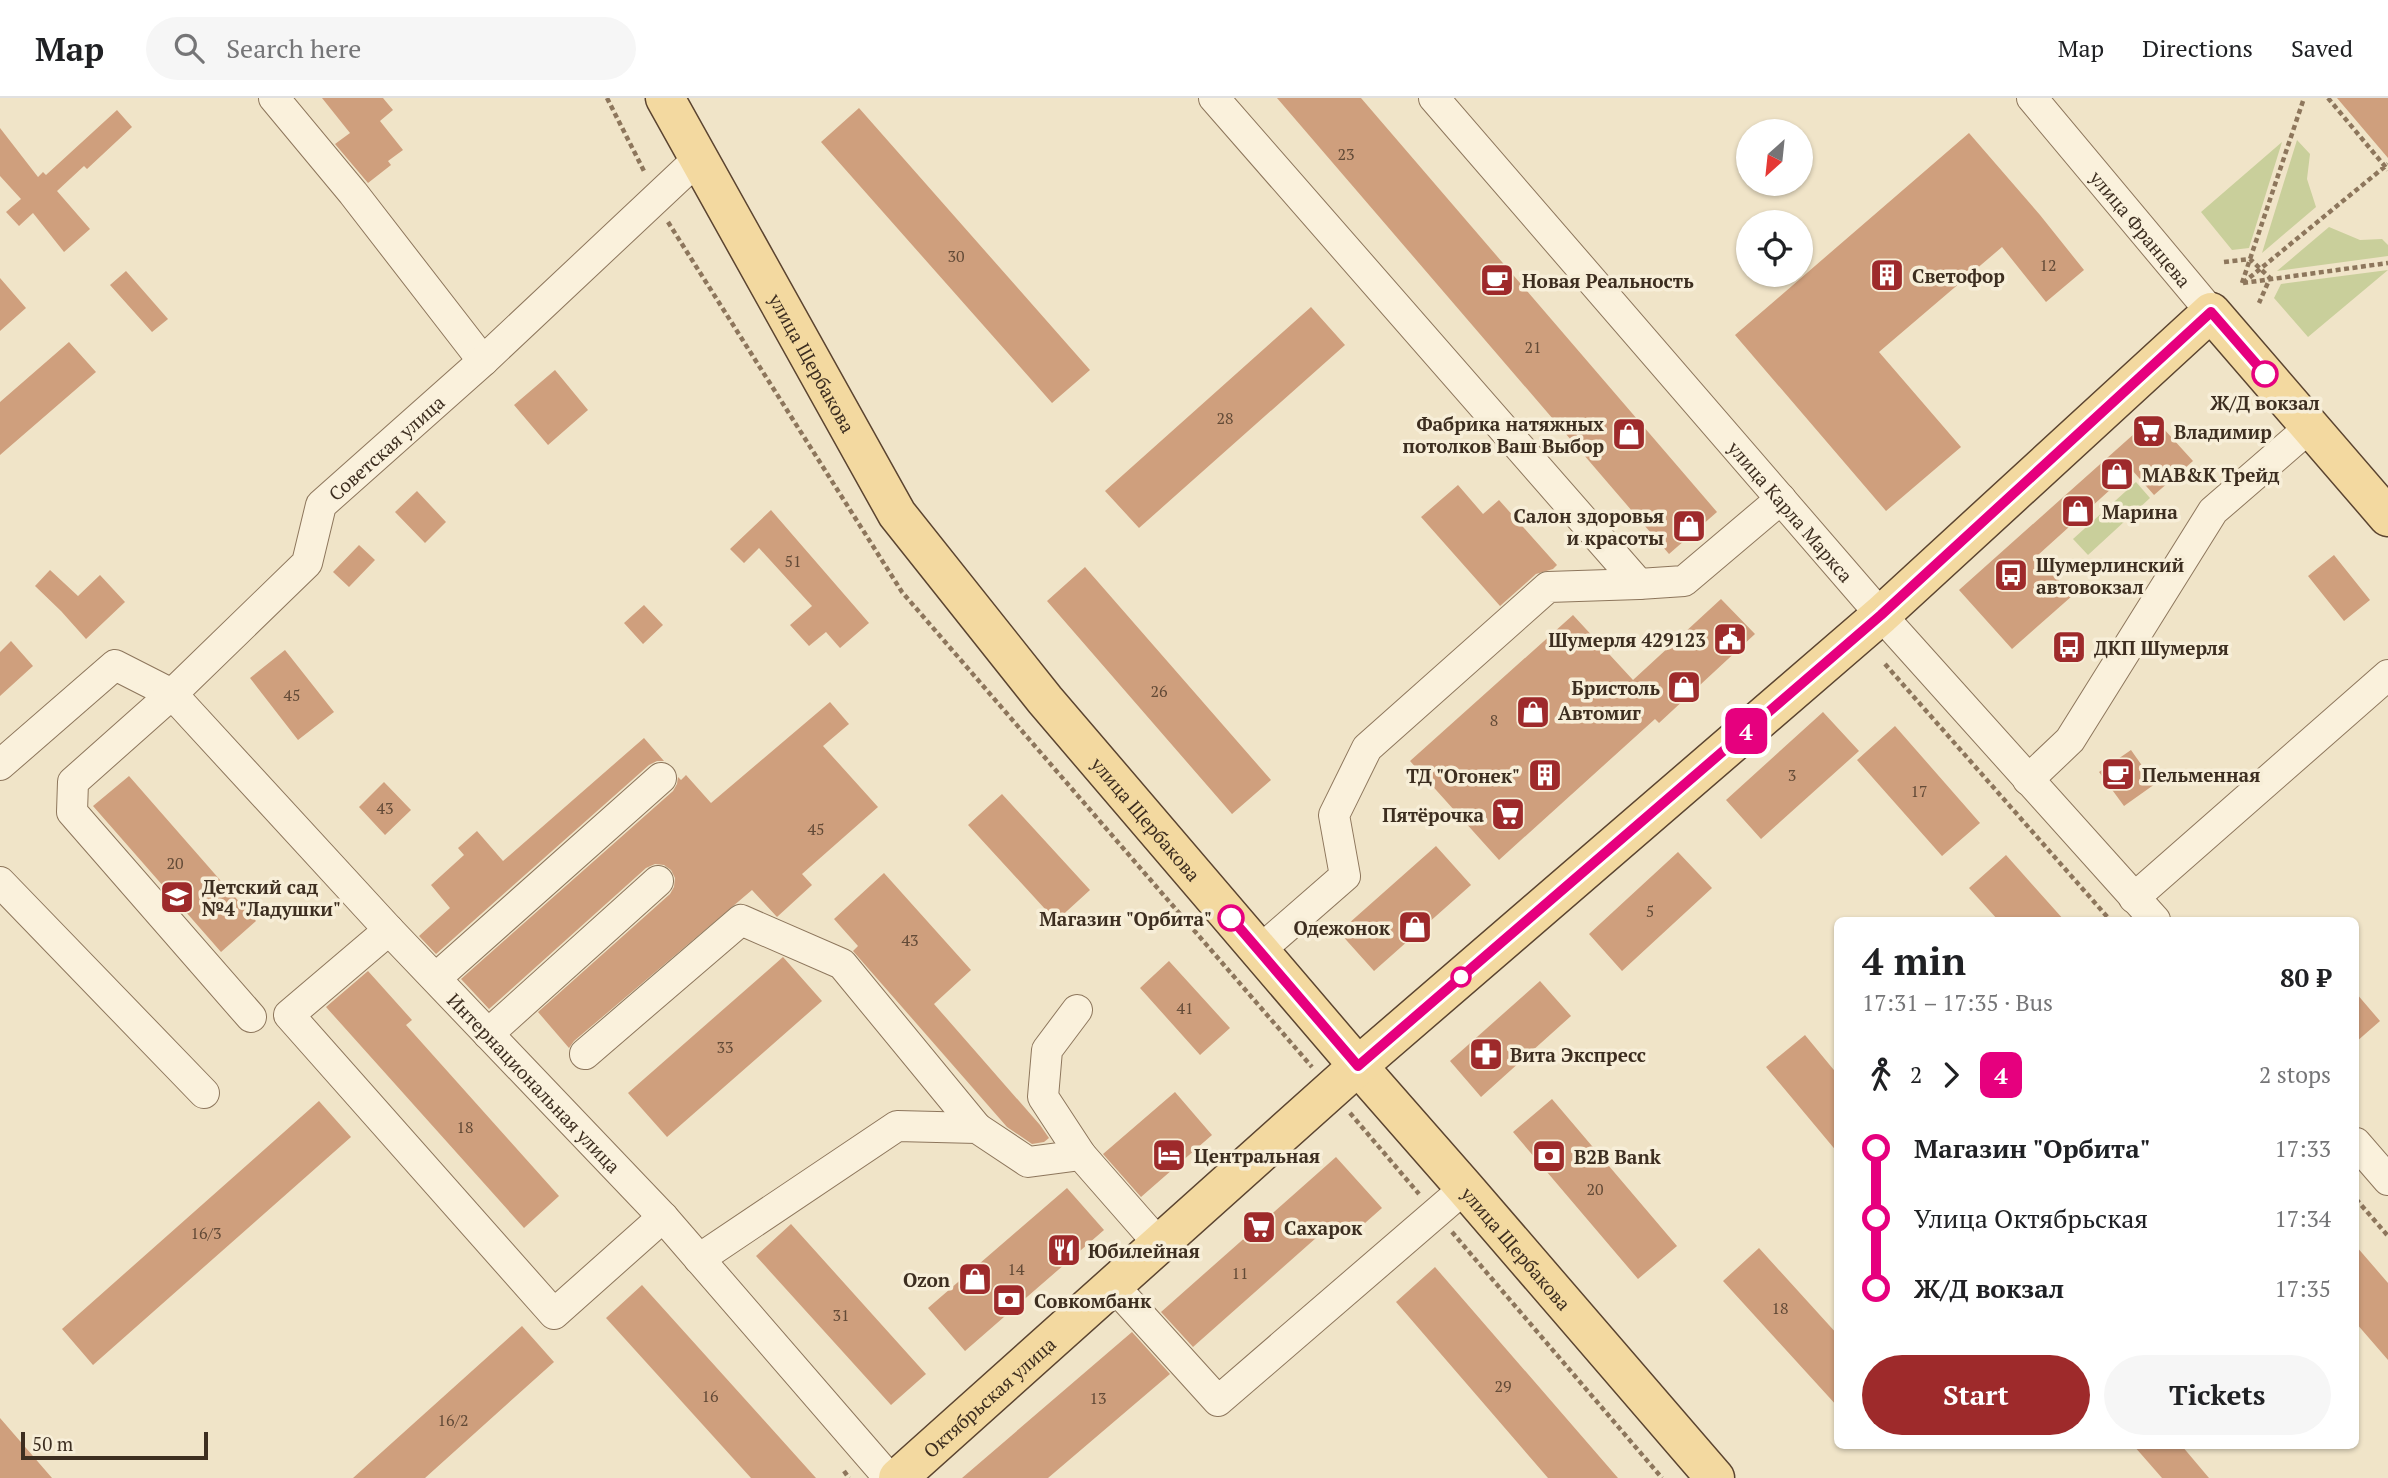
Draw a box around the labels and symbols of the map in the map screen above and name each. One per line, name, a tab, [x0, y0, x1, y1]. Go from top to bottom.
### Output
north arrow	[1736, 119, 1813, 196]
house number: 23	[1337, 143, 1355, 165]
street label: улица Францева	[2084, 164, 2197, 292]
house number: 30	[947, 245, 965, 267]
house number: 12	[2039, 254, 2057, 276]
building icon: Светофор	[1868, 256, 1906, 294]
cafe icon: Новая Реальность	[1478, 261, 1516, 299]
place label: Светофор	[1912, 263, 2005, 288]
place label: Новая Реальность	[1522, 268, 1694, 293]
street label: улица Щербакова	[763, 288, 862, 437]
house number: 21	[1524, 336, 1542, 358]
marker: Ж/Д вокзал	[2252, 361, 2278, 387]
street label: Советская улица	[323, 389, 450, 506]
place label: Ж/Д вокзал	[2210, 390, 2320, 415]
house number: 28	[1216, 407, 1234, 429]
place label: Фабрика натяжных потолков Ваш Выбор	[1403, 411, 1604, 458]
supermarket icon: Владимир	[2130, 412, 2168, 450]
shop icon: Фабрика натяжных потолков Ваш Выбор	[1610, 415, 1648, 453]
place label: Владимир	[2174, 419, 2272, 444]
street label: улица Карла Маркса	[1722, 434, 1859, 587]
shop icon: МАВ&K Трейд	[2098, 455, 2136, 493]
place label: МАВ&K Трейд	[2142, 462, 2280, 487]
shop icon: Марина	[2059, 492, 2097, 530]
place label: Марина	[2102, 499, 2178, 524]
place label: Салон здоровья и красоты	[1513, 503, 1664, 550]
shop icon: Салон здоровья и красоты	[1670, 507, 1708, 545]
house number: 51	[784, 550, 802, 572]
place label: Шумерлинский автовокзал	[2036, 552, 2184, 599]
bus stop icon: Шумерлинский автовокзал	[1992, 556, 2030, 594]
public building icon: Шумерля 429123	[1711, 620, 1749, 658]
place label: Шумерля 429123	[1548, 627, 1706, 652]
bus stop icon: ДКП Шумерля	[2050, 628, 2088, 666]
place label: ДКП Шумерля	[2094, 635, 2229, 660]
shop icon: Бристоль	[1665, 668, 1703, 706]
place label: Бристоль	[1571, 675, 1660, 700]
house number: 26	[1150, 680, 1168, 702]
house number: 45	[283, 684, 301, 706]
shop icon: Автомиг	[1514, 693, 1552, 731]
place label: Автомиг	[1558, 700, 1641, 725]
line badge: 4	[1723, 708, 1769, 754]
house number: 8	[1490, 709, 1498, 731]
street label: улица Щербакова	[1086, 750, 1207, 886]
cafe icon: Пельменная	[2099, 755, 2137, 793]
building icon: ТД "Огонек"	[1526, 756, 1564, 794]
place label: Пельменная	[2142, 762, 2260, 787]
place label: ТД "Огонек"	[1406, 763, 1520, 788]
house number: 3	[1788, 764, 1796, 786]
house number: 17	[1910, 780, 1928, 802]
supermarket icon: Пятёрочка	[1489, 795, 1527, 833]
house number: 43	[376, 797, 394, 819]
place label: Пятёрочка	[1382, 802, 1484, 827]
house number: 45	[807, 818, 825, 840]
house number: 20	[166, 852, 184, 874]
place label: Детский сад №4 "Ладушки"	[202, 874, 341, 921]
school or university icon: Детский сад №4 "Ладушки"	[158, 878, 196, 916]
house number: 5	[1646, 900, 1654, 922]
marker: Магазин "Орбита"	[1218, 905, 1244, 931]
place label: Магазин "Орбита"	[1039, 906, 1212, 931]
shop icon: Одежонок	[1396, 908, 1434, 946]
place label: Одежонок	[1294, 915, 1391, 940]
house number: 43	[901, 929, 919, 951]
unlabelled marker	[1451, 967, 1471, 987]
street label: Интернациональная улица	[443, 987, 627, 1178]
house number: 41	[1176, 997, 1194, 1019]
pharmacy icon: Вита Экспресс	[1467, 1035, 1505, 1073]
house number: 33	[716, 1036, 734, 1058]
place label: Вита Экспресс	[1510, 1042, 1646, 1067]
house number: 18	[456, 1116, 474, 1138]
hotel icon: Центральная	[1150, 1136, 1188, 1174]
bank icon: B2B Bank	[1530, 1137, 1568, 1175]
place label: Центральная	[1194, 1143, 1320, 1168]
place label: B2B Bank	[1574, 1144, 1662, 1169]
house number: 20	[1586, 1178, 1604, 1200]
street label: улица Щербакова	[1456, 1180, 1577, 1315]
supermarket icon: Сахарок	[1240, 1208, 1278, 1246]
place label: Сахарок	[1284, 1215, 1363, 1240]
house number: 16/3	[190, 1222, 222, 1244]
restaurant icon: Юбилейная	[1045, 1231, 1083, 1269]
place label: Юбилейная	[1088, 1238, 1200, 1263]
house number: 14	[1007, 1258, 1025, 1280]
shop icon: Ozon	[956, 1260, 994, 1298]
house number: 11	[1231, 1262, 1249, 1284]
place label: Ozon	[903, 1267, 951, 1292]
bank icon: Совкомбанк	[990, 1281, 1028, 1319]
place label: Совкомбанк	[1034, 1288, 1152, 1313]
house number: 18	[1771, 1297, 1789, 1319]
house number: 31	[832, 1304, 850, 1326]
street label: Октябрьская улица	[917, 1330, 1061, 1463]
house number: 29	[1494, 1375, 1512, 1397]
house number: 16	[701, 1385, 719, 1407]
house number: 13	[1089, 1387, 1107, 1409]
house number: 16/2	[437, 1409, 469, 1431]
scale bar	[21, 1429, 208, 1461]

